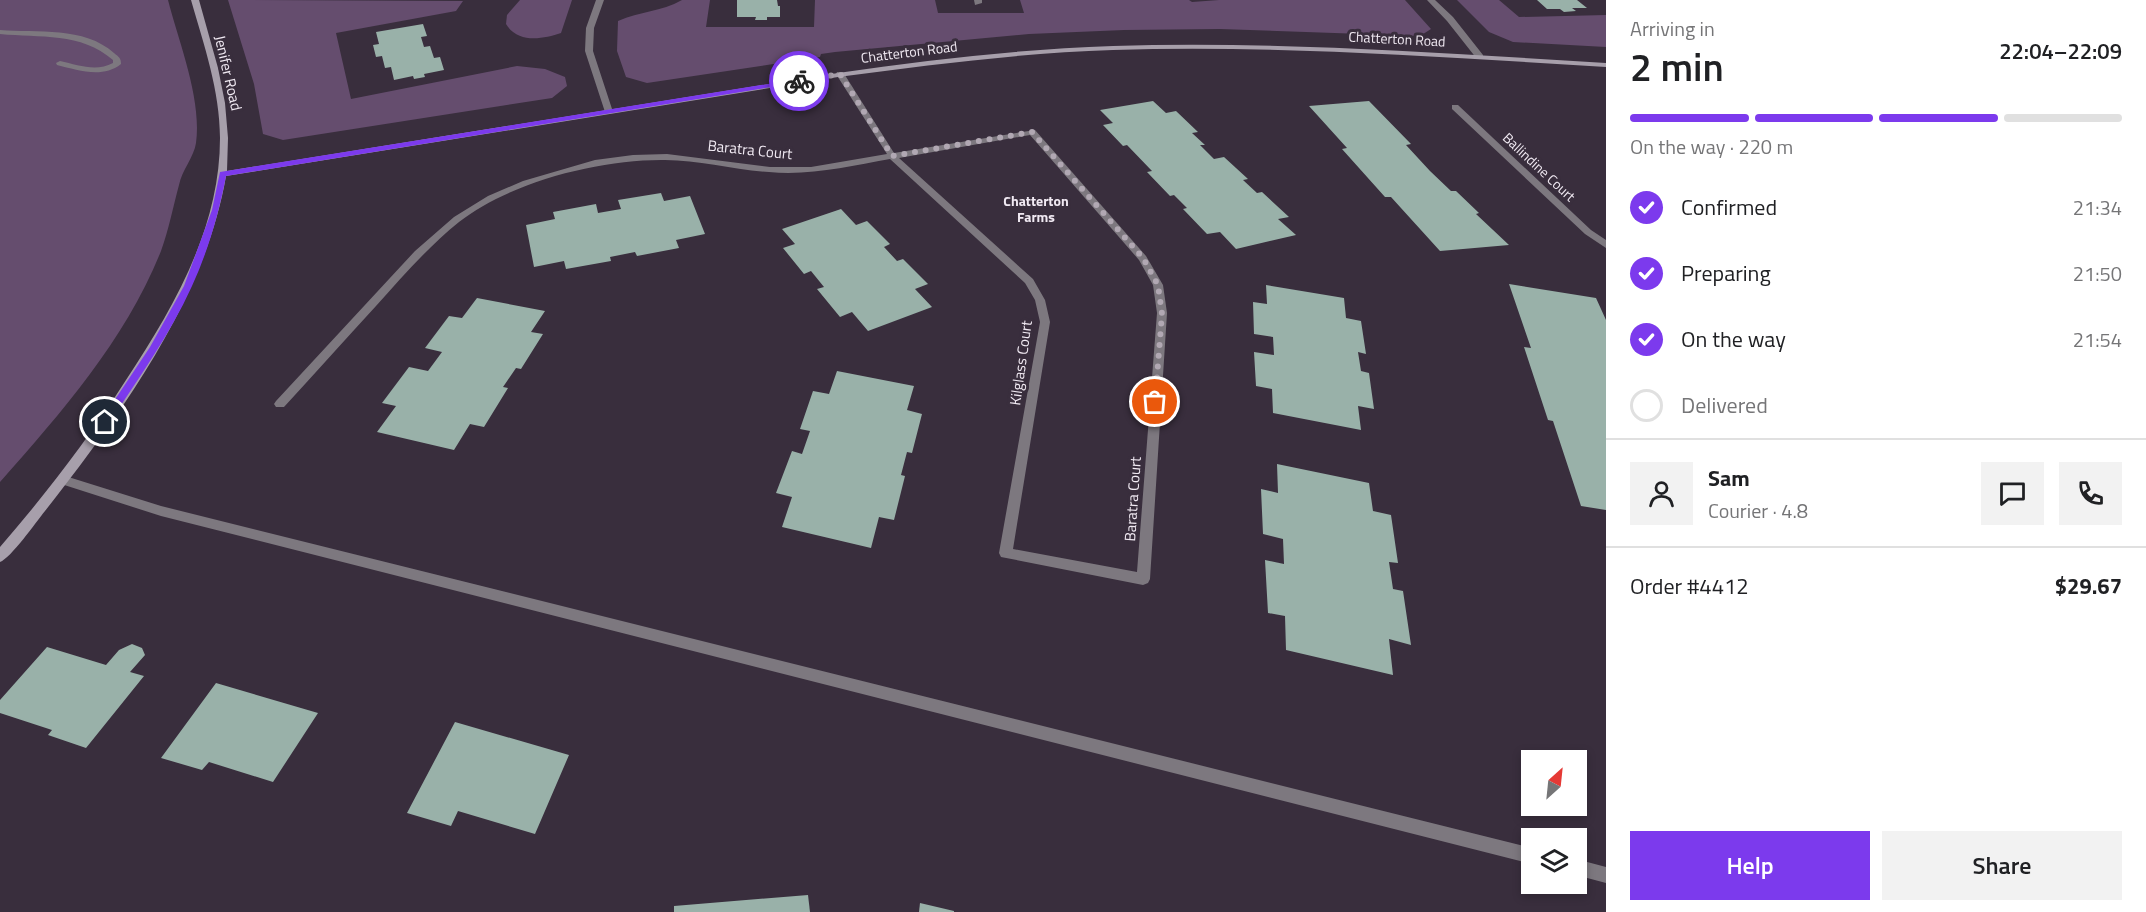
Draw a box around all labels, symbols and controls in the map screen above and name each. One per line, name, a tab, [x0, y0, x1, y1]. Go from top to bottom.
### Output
text: Arriving in	[1630, 13, 1715, 44]
street label: Chatterton Road	[1348, 25, 1446, 52]
street label: Jenifer Road	[209, 33, 248, 113]
text: 22:04–22:09	[1999, 34, 2122, 68]
street label: Chatterton Road	[859, 35, 958, 68]
text: 2 min	[1630, 37, 1724, 96]
courier	[769, 51, 829, 111]
icon: bike	[783, 65, 816, 98]
street label: Ballindine Court	[1498, 127, 1581, 206]
text: On the way · 220 m	[1630, 131, 1793, 162]
street label: Baratra Court	[707, 134, 794, 165]
district label: Chatterton Farms	[1003, 190, 1069, 227]
text: Confirmed	[1681, 190, 1777, 224]
icon: check	[1630, 191, 1663, 224]
text: 21:34	[2073, 192, 2122, 223]
text: Preparing	[1681, 256, 1771, 290]
icon: check	[1630, 257, 1663, 290]
text: 21:50	[2073, 258, 2122, 289]
street label: Kilglass Court	[1003, 318, 1038, 407]
text: On the way	[1681, 322, 1786, 356]
icon: check	[1630, 323, 1663, 356]
text: 21:54	[2073, 324, 2122, 355]
pin	[1129, 376, 1180, 427]
icon: bag	[1138, 385, 1171, 418]
text: Delivered	[1681, 388, 1768, 422]
pin	[79, 396, 130, 447]
icon: home	[88, 405, 121, 438]
street label: Baratra Court	[1118, 455, 1147, 542]
text: Sam	[1708, 461, 1750, 495]
button: person	[1630, 462, 1693, 525]
button: chat	[1981, 462, 2044, 525]
button: phone	[2059, 462, 2122, 525]
text: Courier · 4.8	[1708, 495, 1808, 526]
text: Order #4412	[1630, 569, 1749, 603]
text: $29.67	[2055, 569, 2122, 603]
north arrow	[1521, 750, 1587, 816]
map controls	[1521, 750, 1587, 894]
button: layers	[1521, 828, 1587, 894]
button: Help	[1630, 831, 1870, 900]
button: Share	[1882, 831, 2122, 900]

